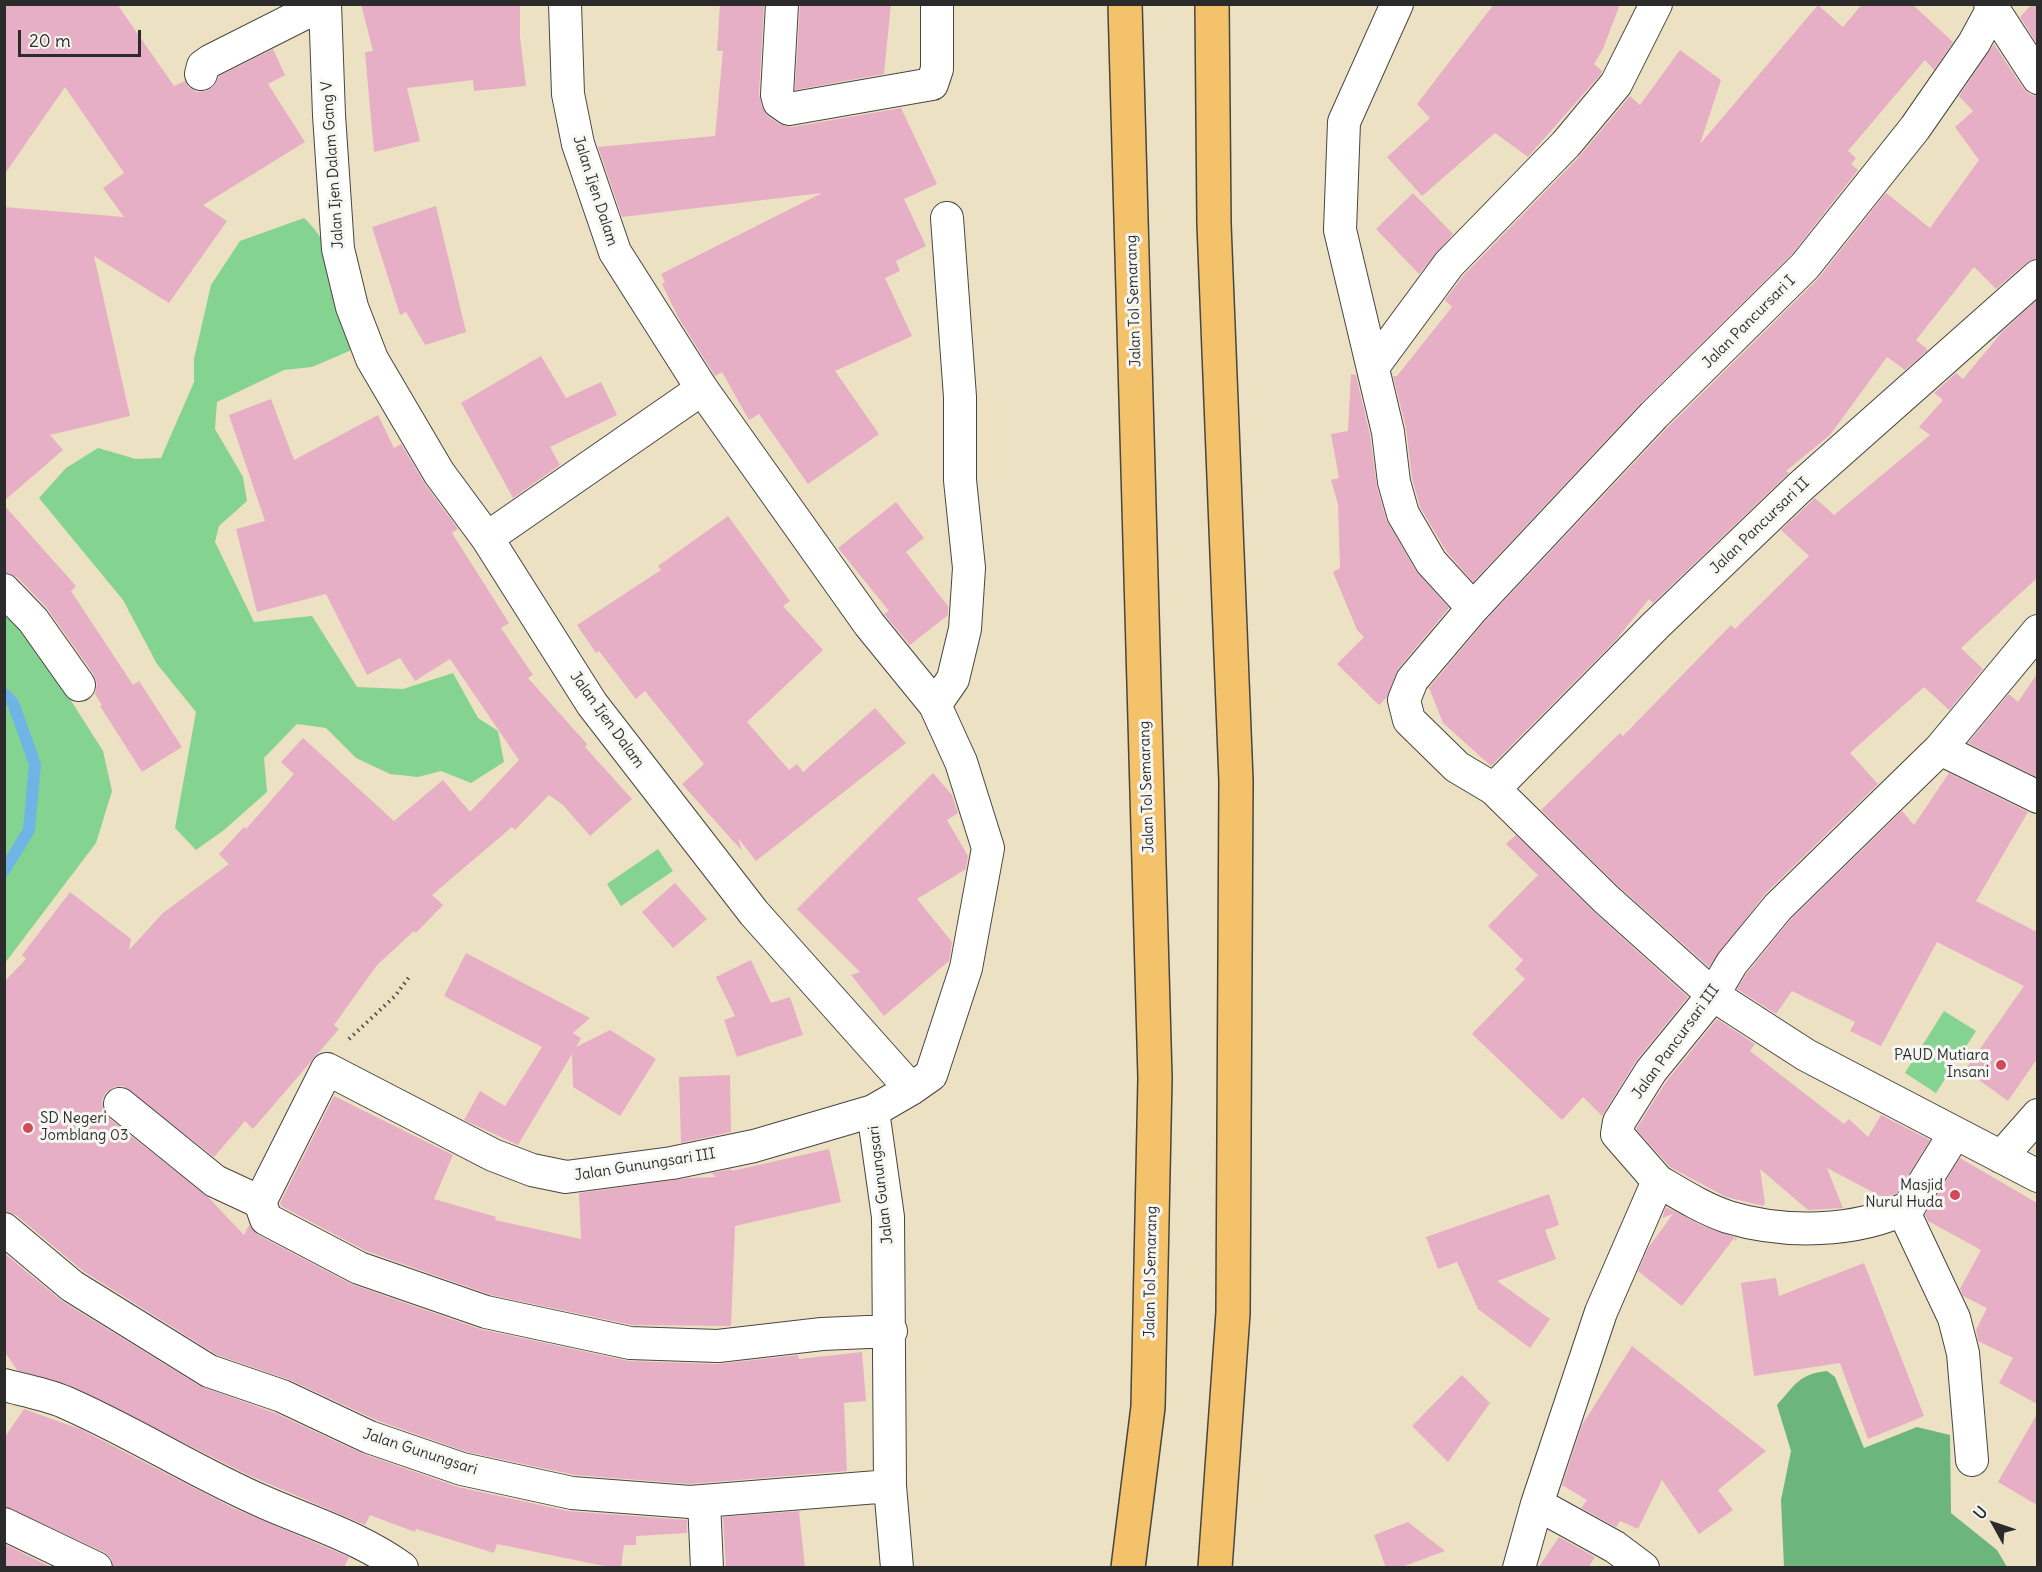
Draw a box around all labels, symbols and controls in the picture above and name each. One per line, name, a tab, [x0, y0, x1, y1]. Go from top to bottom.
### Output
scale bar	[21, 18, 144, 56]
text: 20 m	[29, 29, 71, 52]
street label: Jalan Ijen Dalam Gang V	[318, 81, 348, 249]
street label: Jalan Ijen Dalam	[569, 134, 621, 248]
street label: Jalan Tol Semarang	[1123, 235, 1145, 367]
street label: Jalan Pancursari I	[1699, 272, 1799, 372]
street label: Jalan Pancursari II	[1707, 474, 1813, 578]
street label: Jalan Ijen Dalam	[566, 668, 648, 772]
street label: Jalan Tol Semarang	[1136, 721, 1158, 853]
street label: Jalan Pancursari III	[1629, 981, 1723, 1103]
place label: PAUD Mutiara Insani	[1894, 1047, 1989, 1082]
marker: PAUD Mutiara Insani	[1994, 1058, 2008, 1072]
place label: SD Negeri Jomblang 03	[40, 1110, 128, 1145]
marker: SD Negeri Jomblang 03	[21, 1121, 35, 1135]
street label: Jalan Gunungsari	[865, 1125, 897, 1245]
street label: Jalan Gunungsari III	[573, 1145, 717, 1185]
place label: Masjid Nurul Huda	[1865, 1177, 1943, 1212]
marker: Masjid Nurul Huda	[1948, 1188, 1962, 1202]
street label: Jalan Tol Semarang	[1141, 1206, 1161, 1338]
street label: Jalan Gunungsari	[361, 1425, 479, 1479]
north arrow	[1964, 1494, 2024, 1554]
text: U	[1969, 1502, 1991, 1523]

